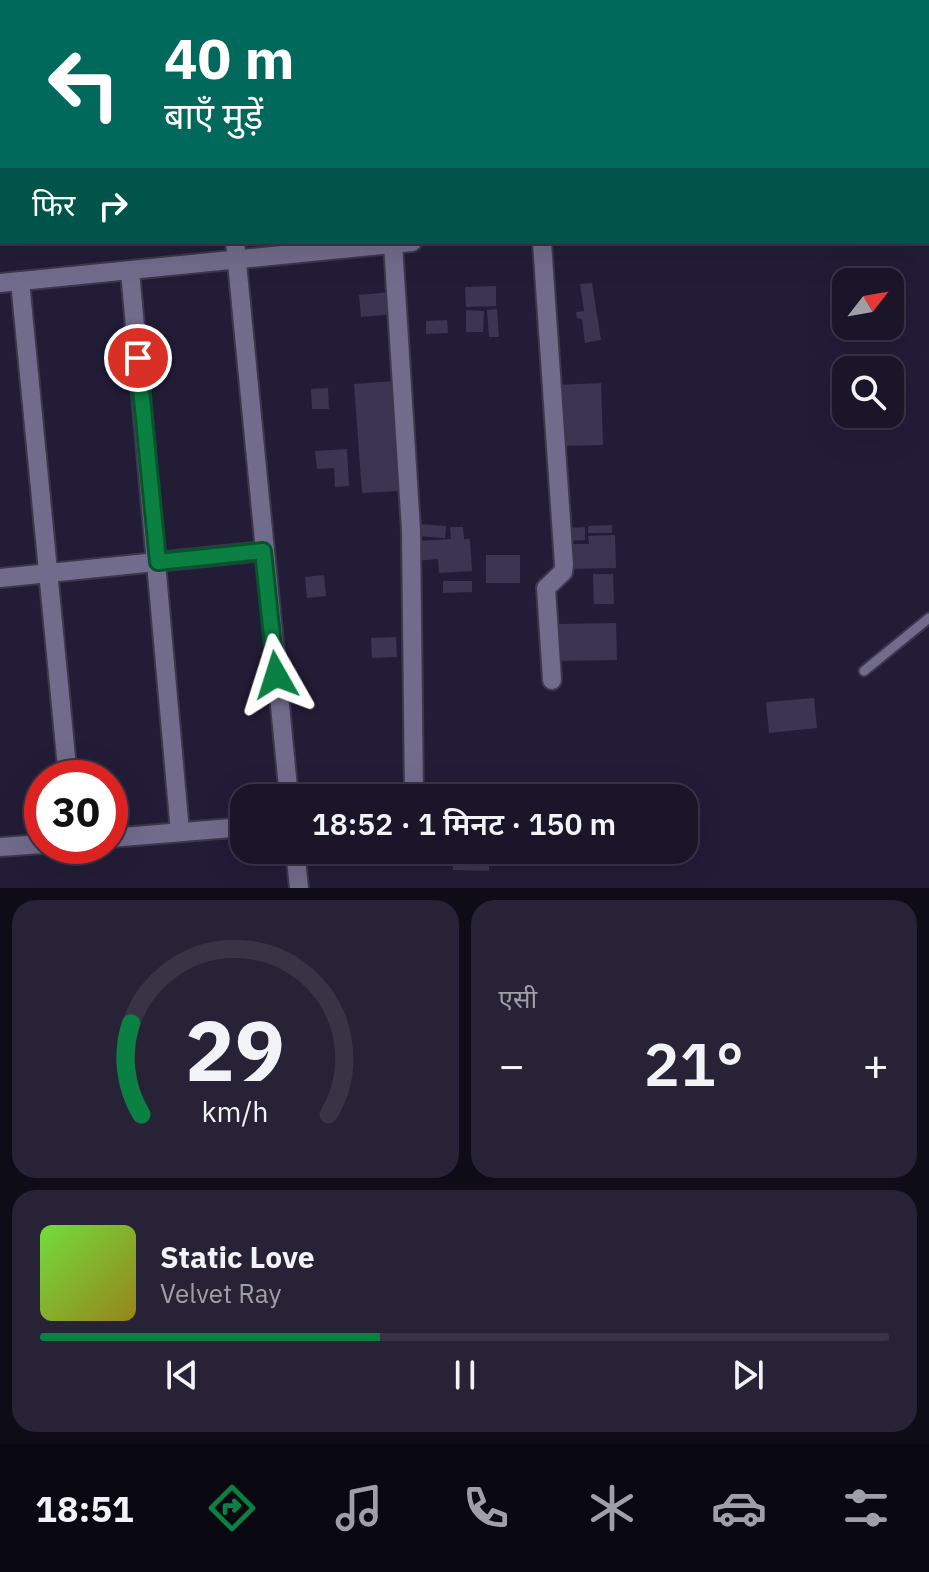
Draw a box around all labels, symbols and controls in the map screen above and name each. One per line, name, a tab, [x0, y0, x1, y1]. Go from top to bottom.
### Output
text: 40 m	[164, 22, 294, 94]
icon: left	[32, 32, 136, 136]
text: बाएँ मुड़ें	[164, 92, 263, 139]
icon: right	[91, 184, 135, 228]
text: फिर	[32, 185, 75, 224]
north arrow	[832, 268, 904, 340]
map controls	[832, 268, 904, 428]
pin	[104, 324, 172, 392]
icon: arrive	[116, 336, 160, 380]
button: search	[832, 356, 904, 428]
position arrow	[234, 633, 318, 717]
speed limit sign: 30	[24, 760, 128, 864]
text: 18:52 · 1 मिनट · 150 m	[312, 804, 616, 843]
text: एसी	[499, 981, 537, 1015]
text: 29	[185, 996, 285, 1104]
text: 21°	[644, 1024, 744, 1103]
text: −	[499, 1036, 525, 1093]
text: +	[863, 1036, 889, 1093]
text: km/h	[202, 1093, 269, 1130]
text: Static Love	[160, 1237, 315, 1276]
text: Velvet Ray	[160, 1276, 281, 1310]
icon: previous	[160, 1353, 204, 1397]
icon: pause	[443, 1353, 487, 1397]
icon: next	[726, 1353, 770, 1397]
icon: directions	[204, 1480, 260, 1536]
icon: music	[331, 1480, 387, 1536]
icon: phone	[458, 1480, 514, 1536]
icon: climate	[584, 1480, 640, 1536]
icon: car	[711, 1480, 767, 1536]
icon: filters	[838, 1480, 894, 1536]
text: 18:51	[35, 1485, 134, 1532]

